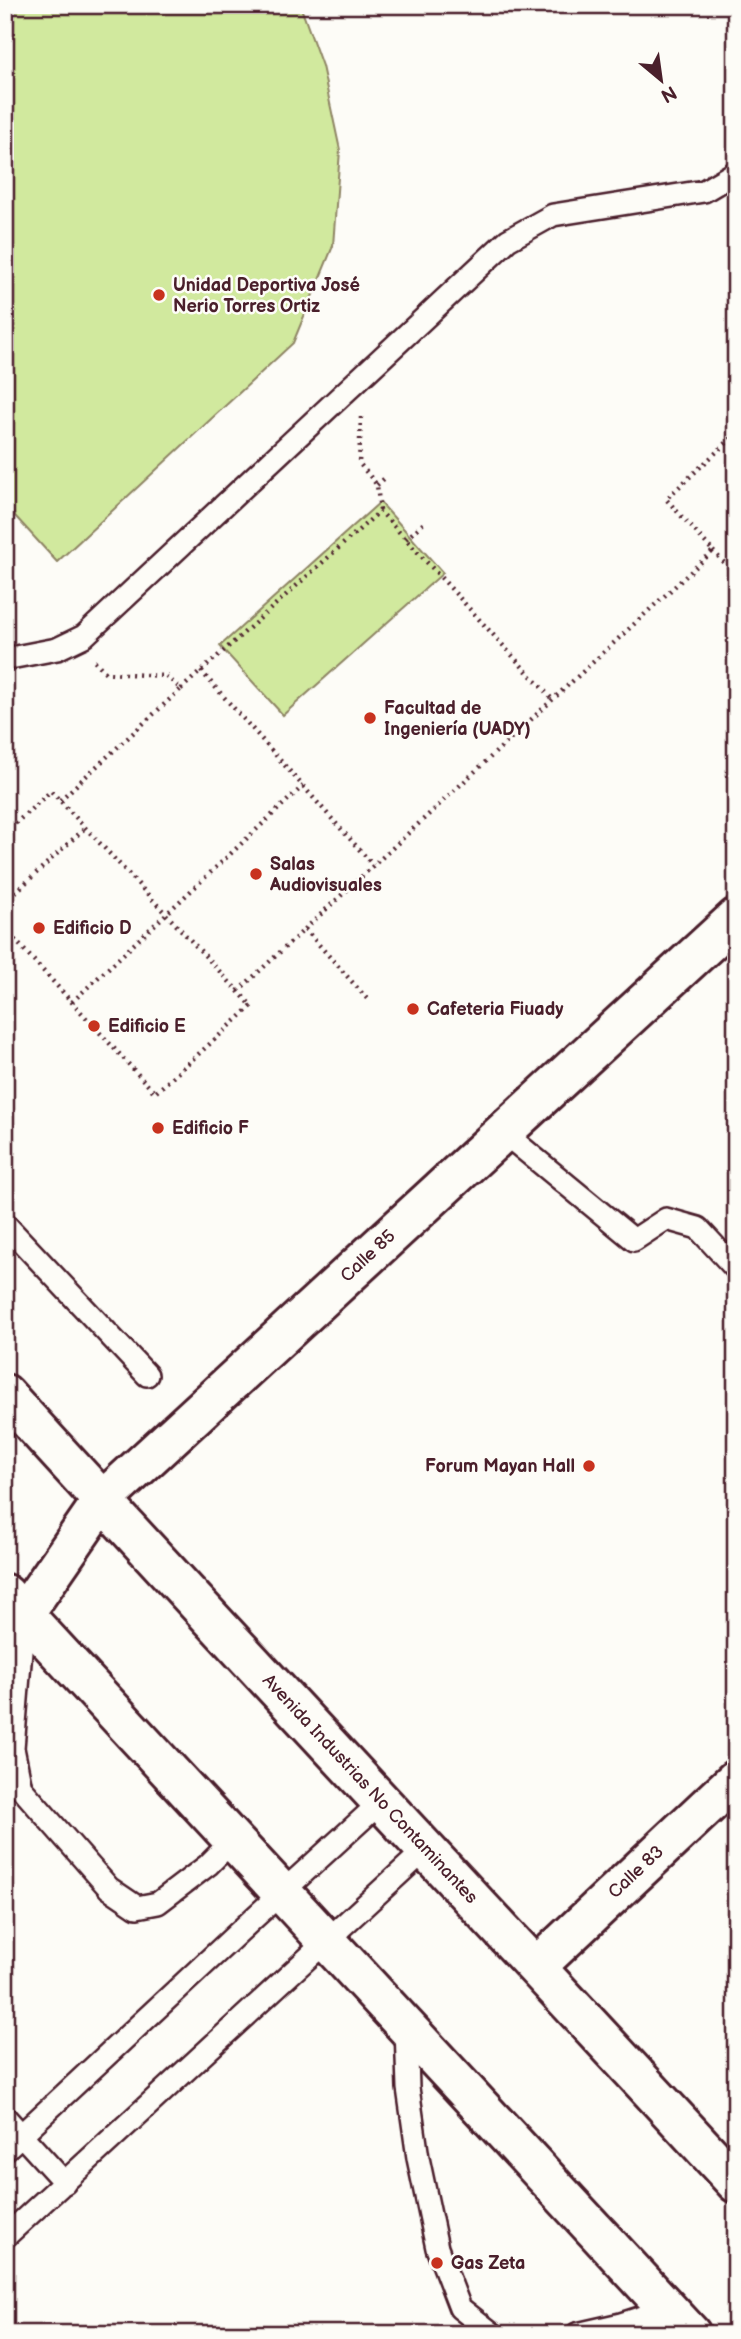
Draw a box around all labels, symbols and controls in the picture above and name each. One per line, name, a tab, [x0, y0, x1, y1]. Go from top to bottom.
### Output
north arrow	[626, 46, 696, 116]
text: N	[657, 80, 680, 107]
place label: Unidad Deportiva José Nerio Torres Ortiz	[173, 275, 360, 317]
marker: Unidad Deportiva José Nerio Torres Ortiz	[151, 287, 167, 303]
place label: Facultad de Ingeniería (UADY)	[384, 698, 531, 740]
marker: Facultad de Ingeniería (UADY)	[362, 710, 378, 726]
place label: Salas Audiovisuales	[269, 854, 382, 896]
marker: Salas Audiovisuales	[248, 866, 264, 882]
place label: Edificio D	[53, 918, 132, 939]
marker: Edificio D	[31, 920, 47, 936]
place label: Cafeteria Fiuady	[427, 999, 564, 1020]
marker: Cafeteria Fiuady	[405, 1001, 421, 1017]
place label: Edificio E	[108, 1016, 186, 1037]
marker: Edificio E	[86, 1018, 102, 1034]
place label: Edificio F	[172, 1118, 249, 1139]
marker: Edificio F	[150, 1120, 166, 1136]
street label: Calle 85	[336, 1225, 400, 1287]
place label: Forum Mayan Hall	[425, 1456, 575, 1477]
marker: Forum Mayan Hall	[581, 1458, 597, 1474]
street label: Avenida Industrias No Contaminantes	[258, 1670, 482, 1908]
street label: Calle 83	[604, 1841, 668, 1903]
place label: Gas Zeta	[451, 2253, 525, 2274]
marker: Gas Zeta	[429, 2255, 445, 2271]

